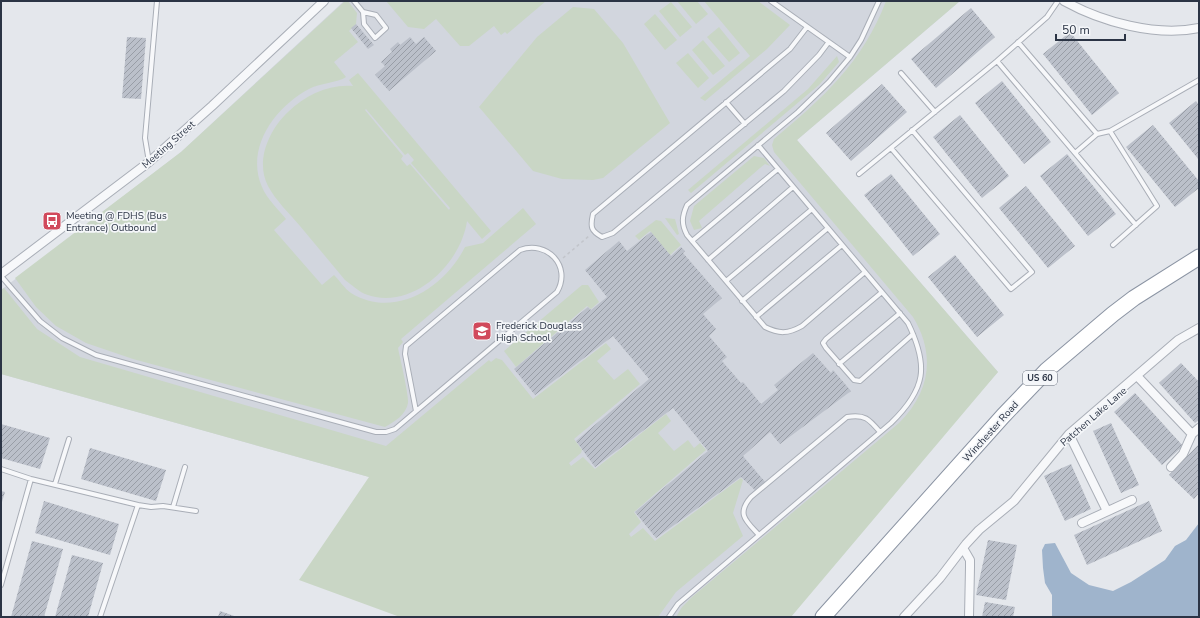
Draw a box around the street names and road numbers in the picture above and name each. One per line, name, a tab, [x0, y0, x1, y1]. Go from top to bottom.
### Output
street label: Meeting Street	[139, 117, 199, 172]
road number: US 60	[1023, 371, 1057, 385]
street label: Patchen Lake Lane	[1057, 384, 1130, 450]
street label: Winchester Road	[960, 398, 1022, 465]

